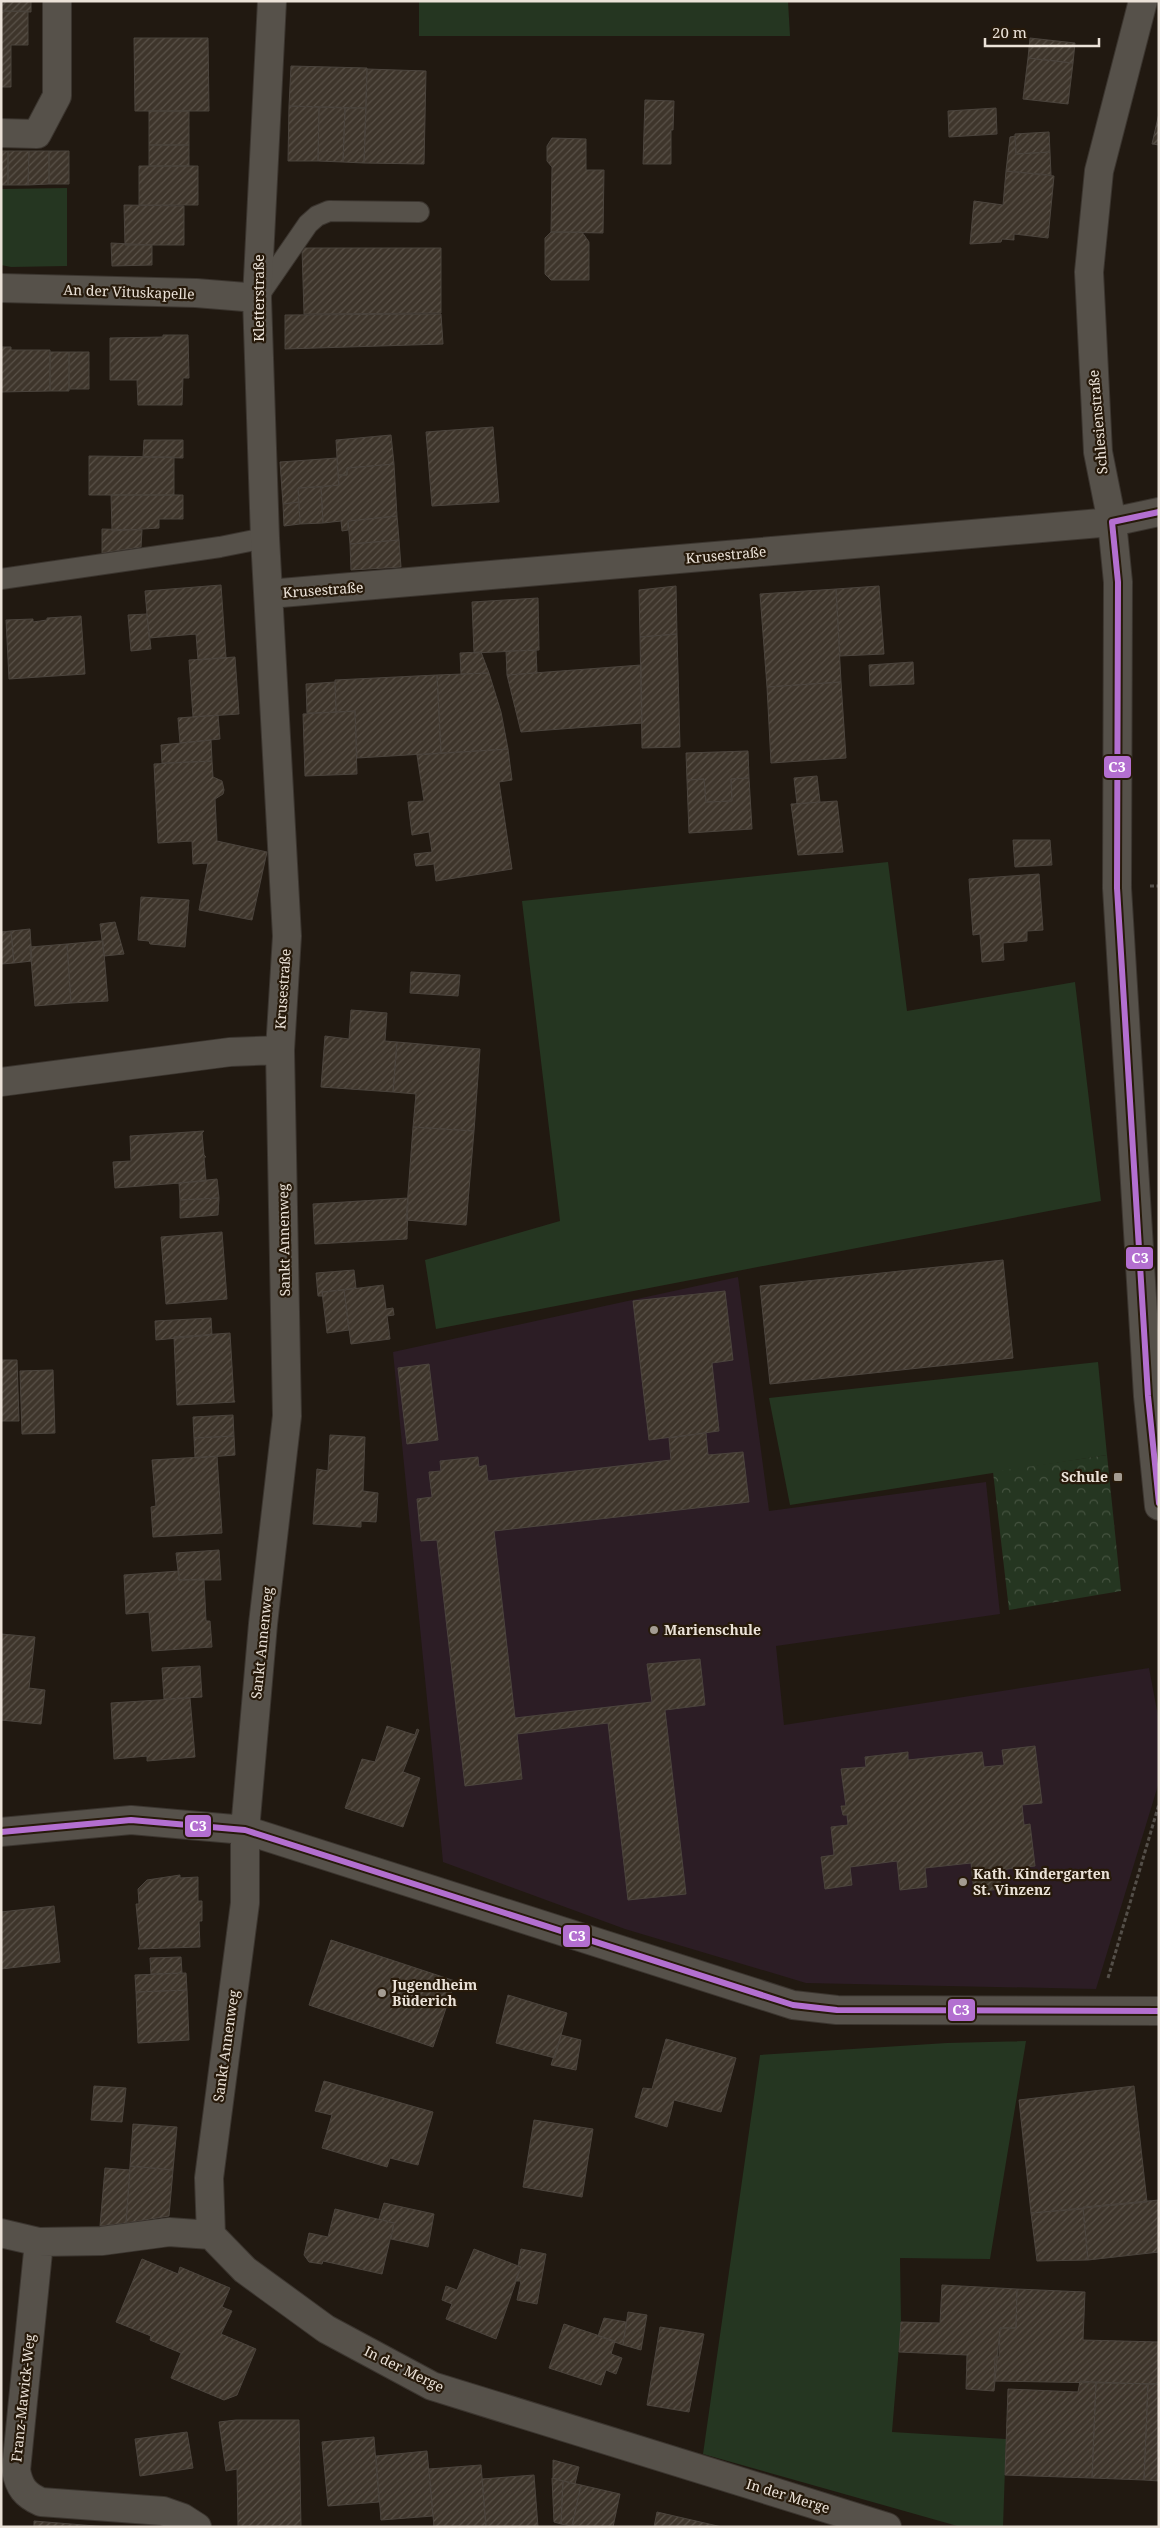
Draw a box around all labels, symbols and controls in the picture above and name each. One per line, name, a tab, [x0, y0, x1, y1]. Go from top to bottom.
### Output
scale bar	[985, 15, 1099, 47]
text: 20 m	[992, 22, 1027, 42]
street label: Kletterstraße	[249, 254, 268, 342]
street label: An der Vituskapelle	[63, 280, 195, 303]
street label: Schlesienstraße	[1083, 369, 1112, 475]
street label: Krusestraße	[685, 542, 767, 567]
street label: Krusestraße	[282, 577, 364, 602]
line badge: C3	[1103, 755, 1132, 779]
text: C3	[1108, 757, 1126, 776]
street label: Krusestraße	[270, 948, 295, 1030]
street label: Sankt Annenweg	[273, 1183, 294, 1297]
line badge: C3	[1125, 1246, 1154, 1270]
text: C3	[1131, 1248, 1149, 1267]
place label: Schule	[1061, 1467, 1108, 1486]
marker: Schule	[1112, 1471, 1124, 1483]
street label: Sankt Annenweg	[246, 1585, 277, 1700]
place label: Marienschule	[664, 1620, 761, 1639]
marker: Marienschule	[648, 1624, 660, 1636]
line badge: C3	[184, 1814, 212, 1838]
text: C3	[189, 1816, 207, 1835]
place label: Kath. Kindergarten St. Vinzenz	[973, 1864, 1110, 1899]
marker: Kath. Kindergarten St. Vinzenz	[957, 1876, 969, 1888]
line badge: C3	[562, 1924, 591, 1948]
text: C3	[568, 1926, 586, 1945]
place label: Jugendheim Büderich	[391, 1975, 477, 2010]
marker: Jugendheim Büderich	[376, 1987, 388, 1999]
street label: Sankt Annenweg	[208, 1988, 243, 2103]
line badge: C3	[947, 1998, 976, 2022]
text: C3	[952, 2000, 970, 2019]
street label: Franz-Mawick-Weg	[6, 2332, 39, 2463]
street label: In der Merge	[361, 2341, 447, 2396]
street label: In der Merge	[744, 2474, 832, 2517]

